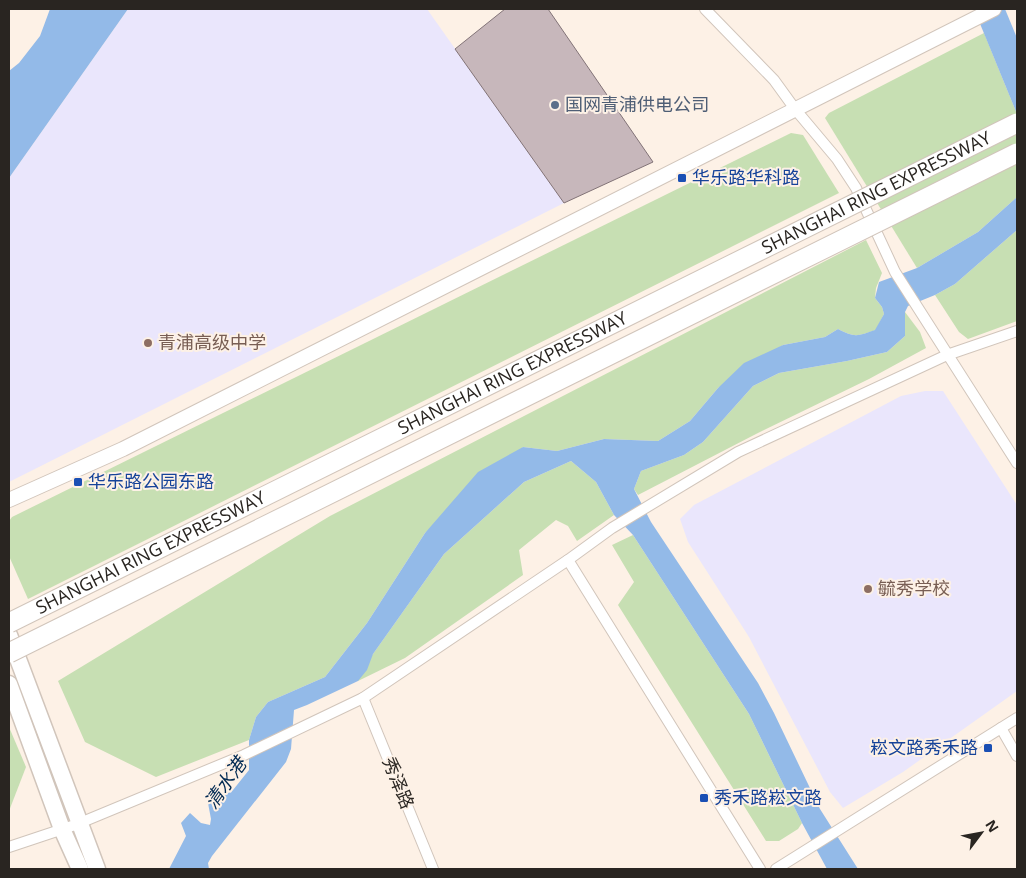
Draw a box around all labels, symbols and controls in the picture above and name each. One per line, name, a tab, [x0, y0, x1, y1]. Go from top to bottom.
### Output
place label: 国网青浦供电公司	[565, 92, 709, 116]
marker: 国网青浦供电公司	[549, 99, 561, 111]
street label: SHANGHAI RING EXPRESSWAY	[757, 125, 995, 259]
place label: 华乐路华科路	[692, 165, 800, 189]
marker: 华乐路华科路	[676, 172, 688, 184]
street label: SHANGHAI RING EXPRESSWAY	[393, 305, 632, 439]
place label: 青浦高级中学	[158, 330, 266, 354]
marker: 青浦高级中学	[142, 337, 154, 349]
place label: 华乐路公园东路	[88, 469, 214, 493]
marker: 华乐路公园东路	[72, 476, 84, 488]
street label: SHANGHAI RING EXPRESSWAY	[31, 484, 270, 619]
place label: 毓秀学校	[878, 576, 950, 600]
marker: 毓秀学校	[862, 583, 874, 595]
place label: 崧文路秀禾路	[870, 735, 978, 759]
marker: 崧文路秀禾路	[982, 742, 994, 754]
water label: 清水港	[198, 750, 254, 814]
street label: 秀泽路	[378, 753, 420, 812]
place label: 秀禾路崧文路	[714, 785, 822, 809]
marker: 秀禾路崧文路	[698, 792, 710, 804]
north arrow	[956, 808, 1006, 858]
text: N	[981, 816, 1004, 836]

